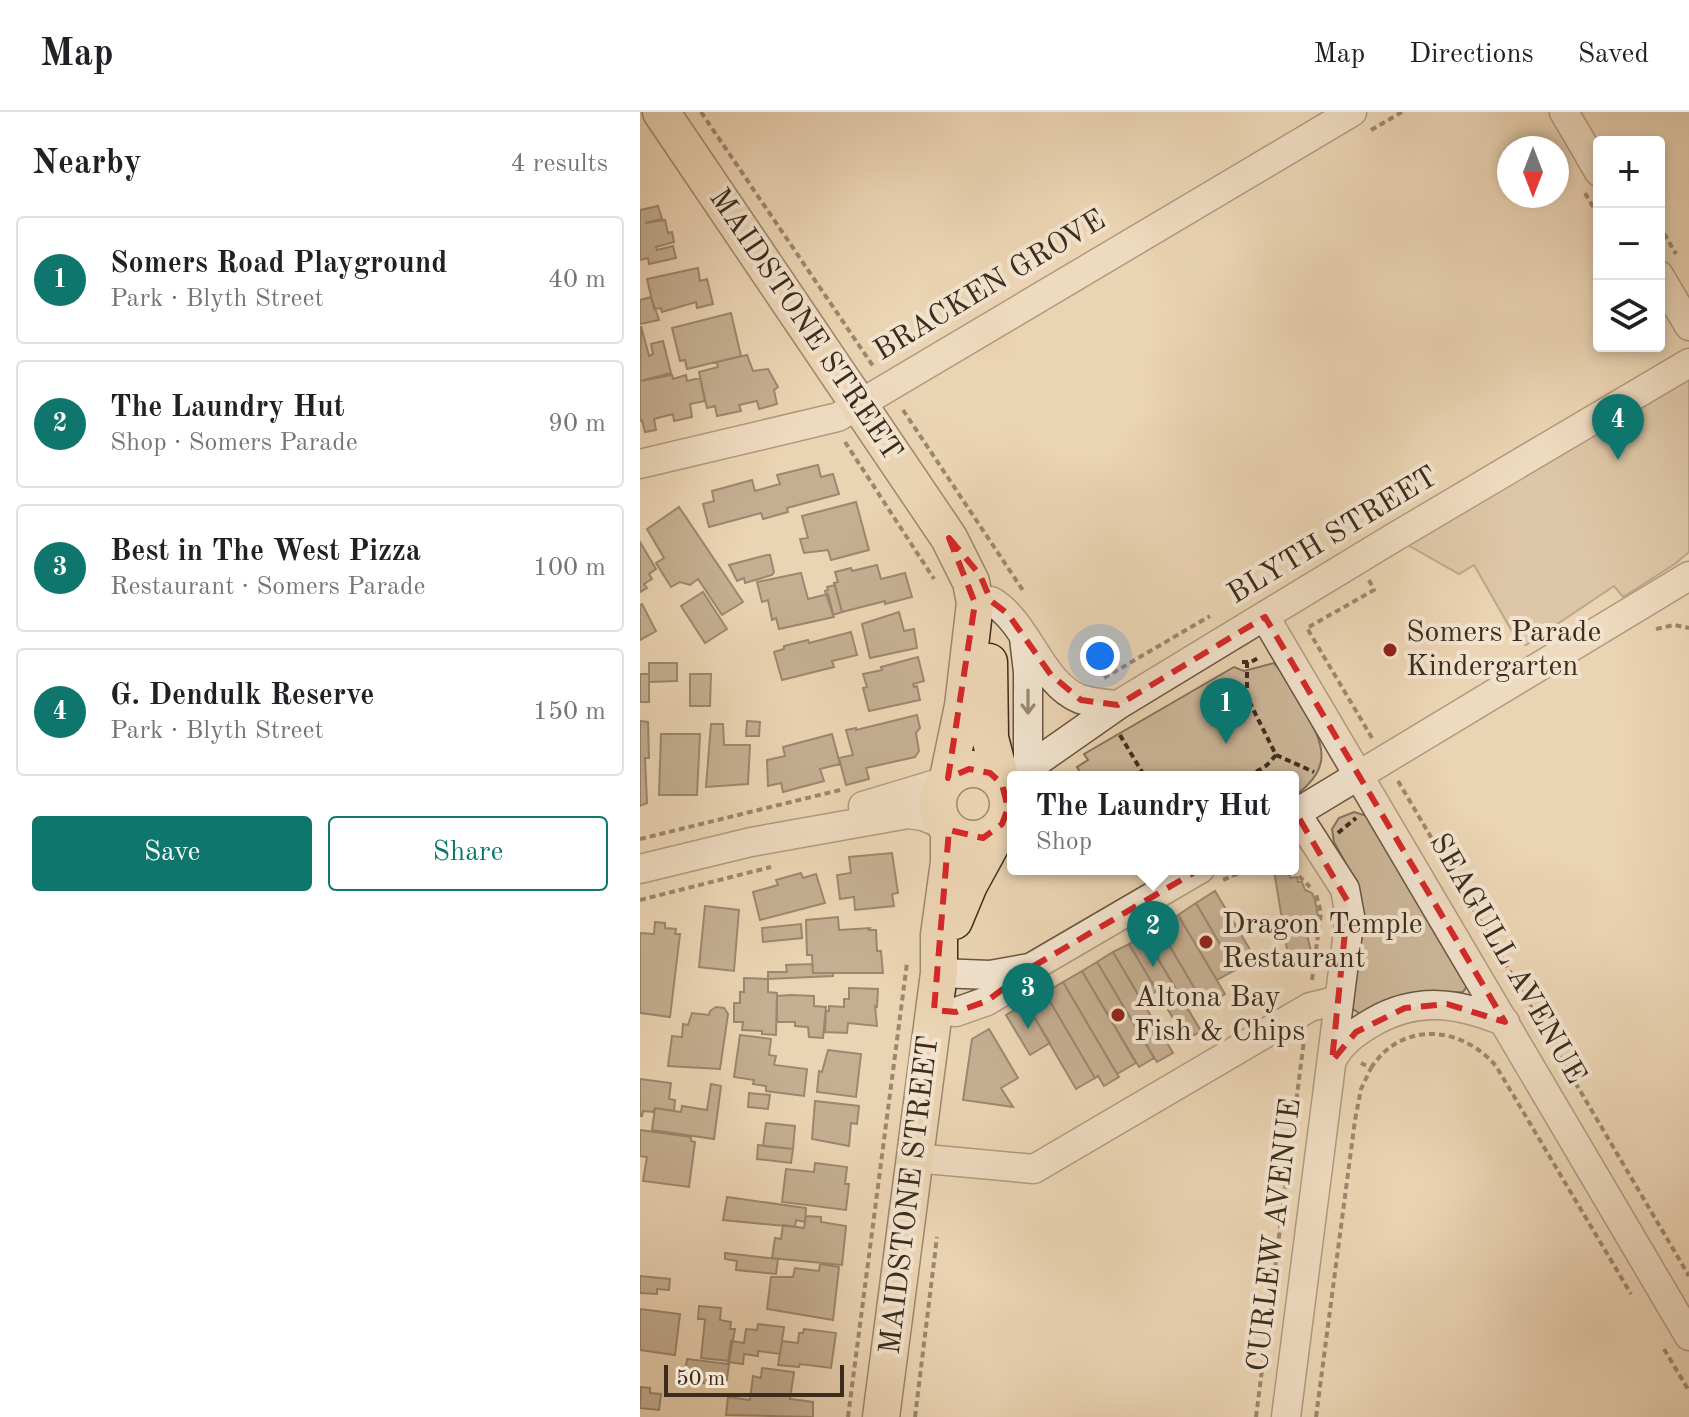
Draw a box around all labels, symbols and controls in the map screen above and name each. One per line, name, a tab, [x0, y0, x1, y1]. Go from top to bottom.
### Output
text: Map	[40, 36, 114, 74]
text: Map	[1313, 41, 1365, 69]
text: Directions	[1409, 41, 1534, 69]
text: Saved	[1578, 41, 1649, 69]
north arrow	[1497, 136, 1569, 208]
map controls	[1593, 136, 1665, 352]
button: +	[1593, 136, 1665, 208]
text: Nearby	[32, 147, 142, 181]
text: 4 results	[510, 151, 608, 177]
street label: MAIDSTONE STREET	[703, 184, 907, 466]
street label: BRACKEN GROVE	[869, 205, 1111, 367]
button: −	[1593, 208, 1665, 280]
text: Somers Road Playground	[110, 249, 448, 279]
text: 1	[52, 267, 68, 293]
text: 40 m	[548, 267, 606, 293]
button: layers	[1593, 280, 1665, 352]
text: Park · Blyth Street	[110, 286, 324, 312]
text: The Laundry Hut	[110, 393, 345, 423]
pin: 4	[1592, 394, 1644, 460]
text: 2	[52, 411, 68, 437]
text: 90 m	[548, 411, 606, 437]
text: Shop · Somers Parade	[110, 430, 358, 456]
street label: BLYTH STREET	[1223, 462, 1443, 610]
text: Best in The West Pizza	[110, 537, 421, 567]
text: 3	[52, 555, 68, 581]
text: 100 m	[533, 555, 606, 581]
text: Restaurant · Somers Parade	[110, 574, 425, 600]
place label: Somers Parade Kindergarten	[1406, 618, 1601, 682]
your location	[1080, 636, 1120, 676]
marker: Somers Parade Kindergarten	[1381, 641, 1399, 659]
pin: 1	[1200, 678, 1252, 744]
text: G. Dendulk Reserve	[110, 681, 374, 711]
one-way arrow	[1020, 688, 1036, 715]
text: 4	[52, 699, 68, 725]
text: 150 m	[533, 699, 606, 725]
text: Park · Blyth Street	[110, 718, 324, 744]
popup	[1007, 771, 1299, 875]
text: The Laundry Hut	[1036, 792, 1270, 822]
button: Save	[32, 816, 312, 891]
button: Share	[328, 816, 608, 891]
text: Shop	[1036, 829, 1092, 855]
street label: SEAGULL AVENUE	[1423, 829, 1591, 1089]
pin: 2	[1127, 901, 1179, 967]
place label: Dragon Temple Restaurant	[1222, 910, 1423, 974]
marker: Dragon Temple Restaurant	[1197, 933, 1215, 951]
pin: 3	[1002, 963, 1054, 1029]
place label: Altona Bay Fish & Chips	[1134, 983, 1305, 1047]
marker: Altona Bay Fish & Chips	[1109, 1006, 1127, 1024]
street label: MAIDSTONE STREET	[876, 1034, 944, 1356]
street label: CURLEW AVENUE	[1243, 1097, 1307, 1373]
scale bar	[664, 1361, 844, 1397]
text: 50 m	[676, 1368, 725, 1390]

